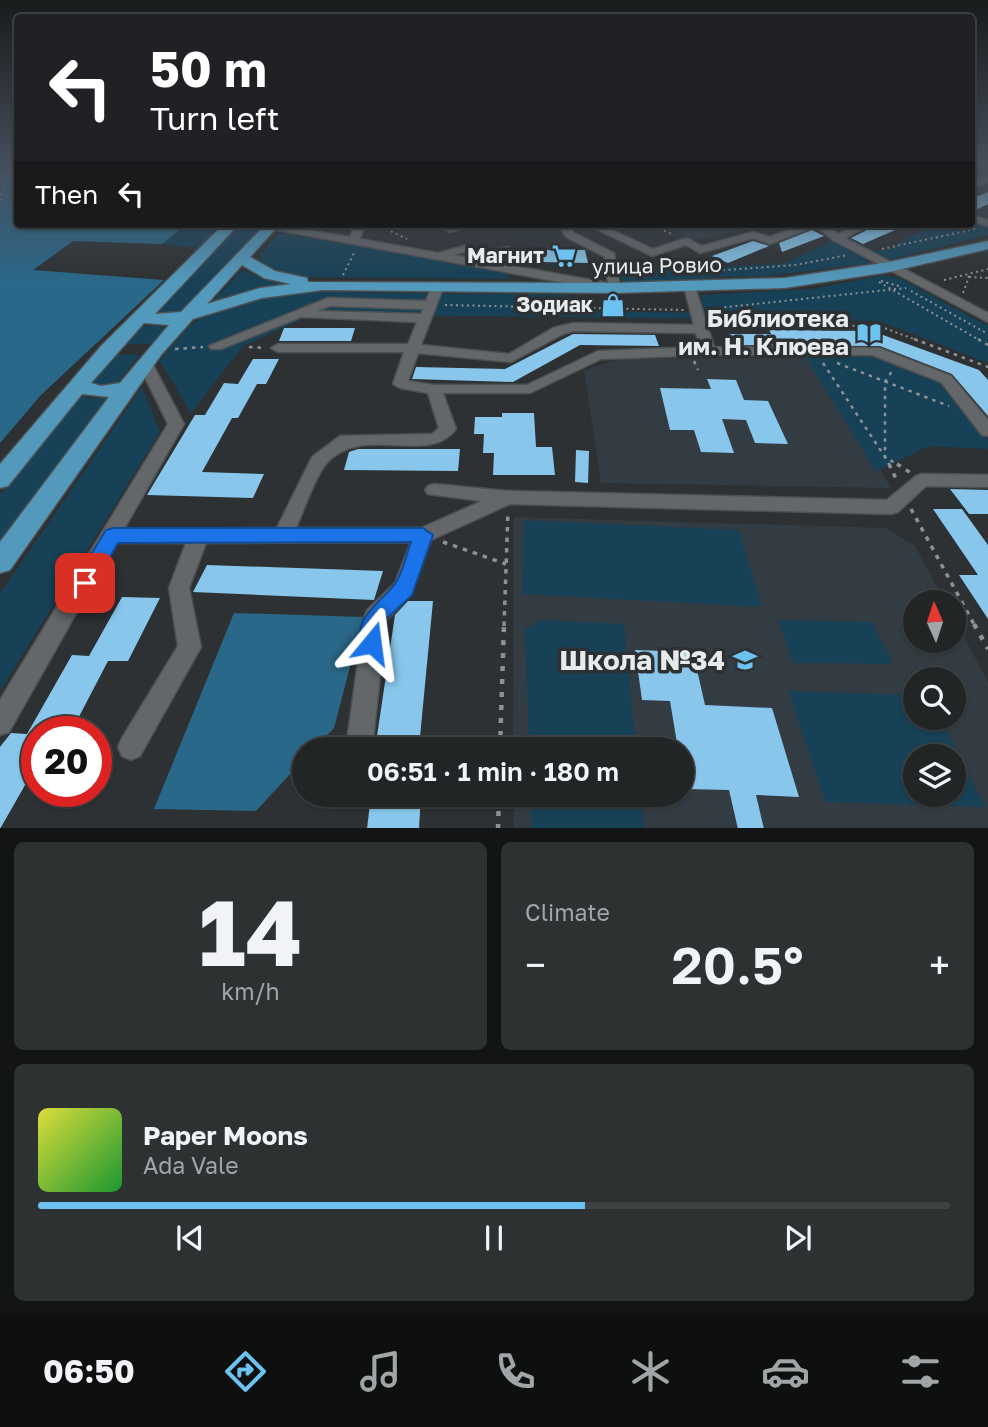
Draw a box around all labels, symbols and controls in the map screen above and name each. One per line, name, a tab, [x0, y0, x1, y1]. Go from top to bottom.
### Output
text: 50 m	[150, 39, 267, 98]
icon: left	[35, 42, 126, 133]
text: Turn left	[150, 99, 279, 137]
icon: left	[112, 175, 150, 213]
text: Then	[35, 179, 98, 210]
place label: Магнит	[467, 242, 544, 268]
supermarket icon: Магнит	[550, 242, 578, 270]
street label: улица Ровио	[592, 251, 722, 279]
place label: Зодиак	[516, 291, 593, 317]
shop icon: Зодиак	[599, 291, 627, 319]
place label: Библиотека им. Н. Клюева	[678, 303, 849, 360]
library icon: Библиотека им. Н. Клюева	[855, 319, 883, 347]
pin	[55, 553, 115, 613]
icon: arrive	[66, 564, 104, 602]
north arrow	[903, 590, 966, 653]
map controls	[903, 590, 966, 807]
position arrow	[335, 606, 409, 680]
place label: Школа №34	[559, 643, 725, 676]
school or university icon: Школа №34	[731, 646, 759, 674]
button: search	[903, 667, 966, 730]
speed limit sign: 20	[21, 716, 112, 807]
button: layers	[903, 744, 966, 807]
text: 06:51 · 1 min · 180 m	[367, 756, 619, 787]
text: 14	[199, 877, 302, 986]
text: Climate	[525, 898, 610, 926]
text: 20.5°	[672, 933, 803, 995]
text: −	[525, 942, 546, 987]
text: +	[929, 942, 950, 987]
text: km/h	[221, 977, 280, 1005]
text: Paper Moons	[143, 1120, 308, 1151]
text: Ada Vale	[143, 1151, 239, 1179]
icon: previous	[171, 1219, 209, 1257]
icon: pause	[475, 1219, 513, 1257]
icon: next	[779, 1219, 817, 1257]
icon: directions	[221, 1347, 270, 1396]
icon: music	[356, 1347, 405, 1396]
icon: phone	[491, 1347, 540, 1396]
icon: climate	[626, 1347, 675, 1396]
icon: car	[761, 1347, 810, 1396]
icon: filters	[896, 1347, 945, 1396]
text: 06:50	[43, 1352, 135, 1390]

